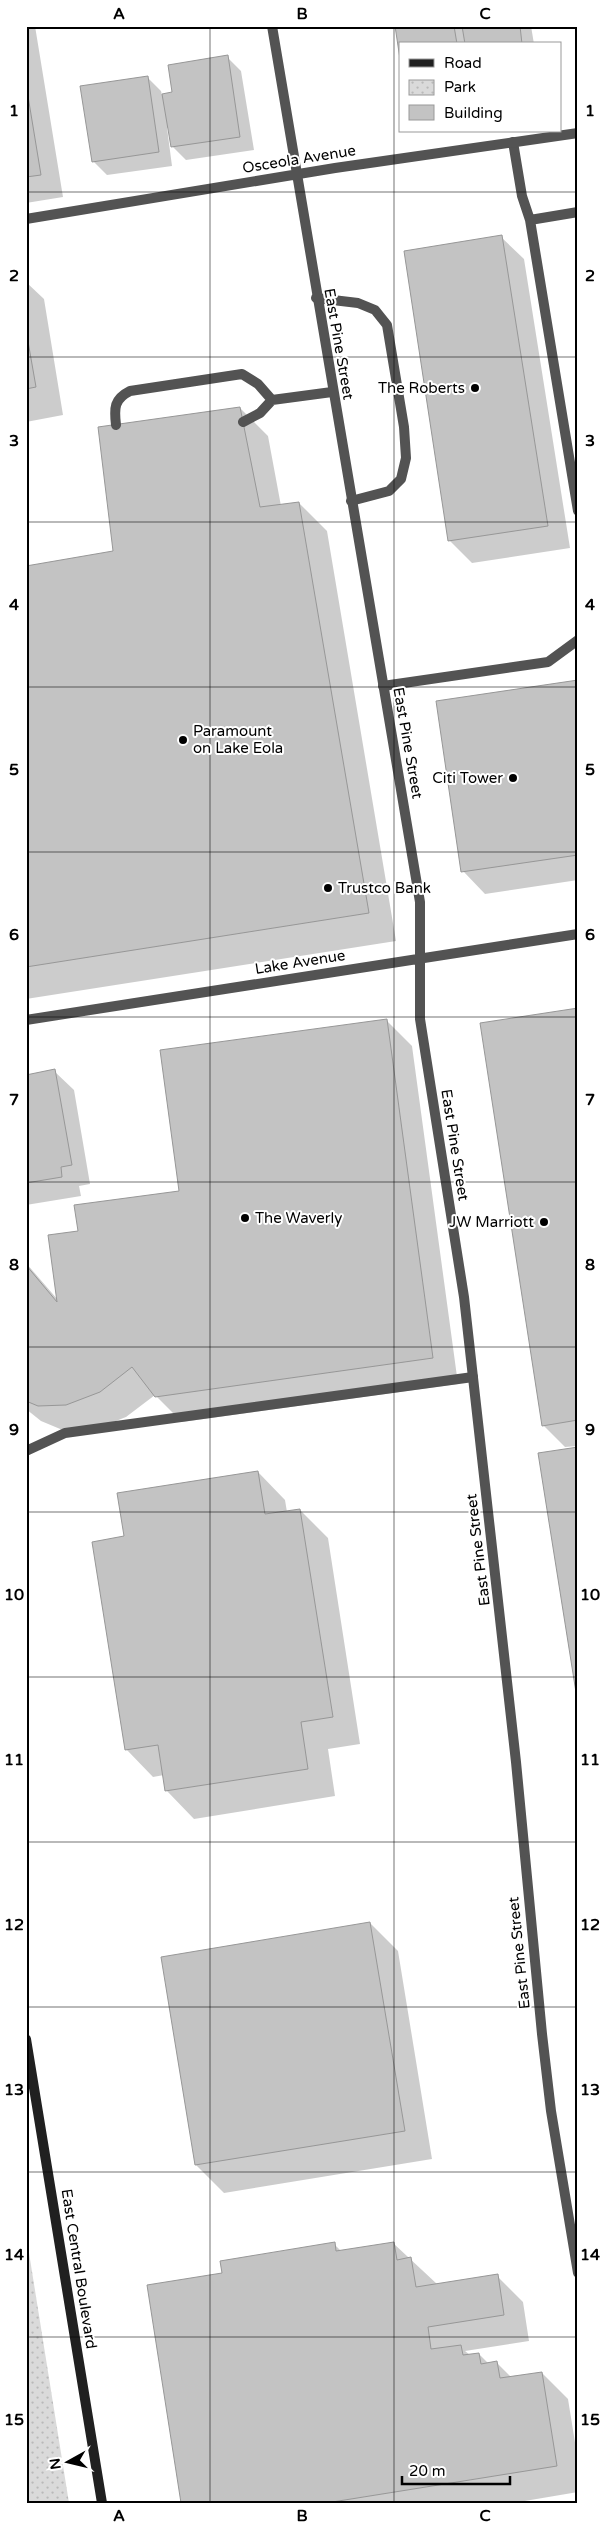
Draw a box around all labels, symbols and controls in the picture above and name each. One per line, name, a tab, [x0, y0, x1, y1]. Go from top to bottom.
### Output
text: A	[113, 4, 125, 24]
text: B	[296, 4, 308, 24]
text: C	[479, 4, 491, 24]
legend	[399, 42, 562, 132]
text: Road	[444, 54, 482, 72]
text: Park	[444, 78, 476, 96]
text: 1	[9, 101, 19, 121]
text: 1	[585, 101, 595, 121]
text: Building	[444, 104, 503, 122]
street label: Osceola Avenue	[241, 141, 357, 177]
text: 2	[9, 266, 19, 286]
text: 2	[585, 266, 595, 286]
street label: East Pine Street	[320, 287, 358, 401]
place label: The Roberts	[378, 379, 465, 397]
marker: The Roberts	[469, 382, 481, 394]
text: 3	[9, 431, 19, 451]
text: 3	[585, 431, 595, 451]
text: 4	[9, 595, 19, 615]
text: 4	[585, 595, 595, 615]
street label: East Pine Street	[389, 686, 427, 800]
place label: Paramount on Lake Eola	[193, 722, 283, 757]
marker: Paramount on Lake Eola	[177, 734, 189, 746]
text: 5	[9, 760, 19, 780]
text: 5	[585, 760, 595, 780]
place label: Citi Tower	[432, 769, 503, 787]
marker: Citi Tower	[507, 772, 519, 784]
place label: Trustco Bank	[338, 879, 431, 897]
marker: Trustco Bank	[322, 882, 334, 894]
text: 6	[9, 925, 19, 945]
text: 6	[585, 925, 595, 945]
street label: Lake Avenue	[254, 946, 346, 978]
street label: East Pine Street	[437, 1088, 473, 1202]
text: 7	[9, 1090, 19, 1110]
text: 7	[585, 1090, 595, 1110]
place label: The Waverly	[255, 1209, 342, 1227]
marker: The Waverly	[239, 1212, 251, 1224]
place label: JW Marriott	[449, 1213, 534, 1231]
marker: JW Marriott	[538, 1216, 550, 1228]
text: 8	[9, 1255, 19, 1275]
text: 8	[585, 1255, 595, 1275]
text: 9	[9, 1420, 19, 1440]
text: 9	[585, 1420, 595, 1440]
street label: East Pine Street	[462, 1493, 494, 1607]
text: 10	[4, 1585, 24, 1605]
text: 10	[580, 1585, 600, 1605]
text: 11	[4, 1750, 24, 1770]
text: 11	[580, 1750, 600, 1770]
street label: East Pine Street	[504, 1896, 534, 2010]
text: 12	[4, 1915, 24, 1935]
text: 12	[580, 1915, 600, 1935]
text: 13	[4, 2080, 24, 2100]
text: 13	[580, 2080, 600, 2100]
street label: East Central Boulevard	[57, 2188, 101, 2350]
text: 14	[4, 2245, 24, 2265]
text: 14	[580, 2245, 600, 2265]
text: 15	[4, 2410, 24, 2430]
text: 15	[580, 2410, 600, 2430]
north arrow	[42, 2436, 92, 2486]
scale bar	[402, 2454, 509, 2486]
text: N	[46, 2457, 65, 2470]
text: 20 m	[409, 2462, 446, 2480]
text: A	[113, 2506, 125, 2526]
text: B	[296, 2506, 308, 2526]
text: C	[479, 2506, 491, 2526]

